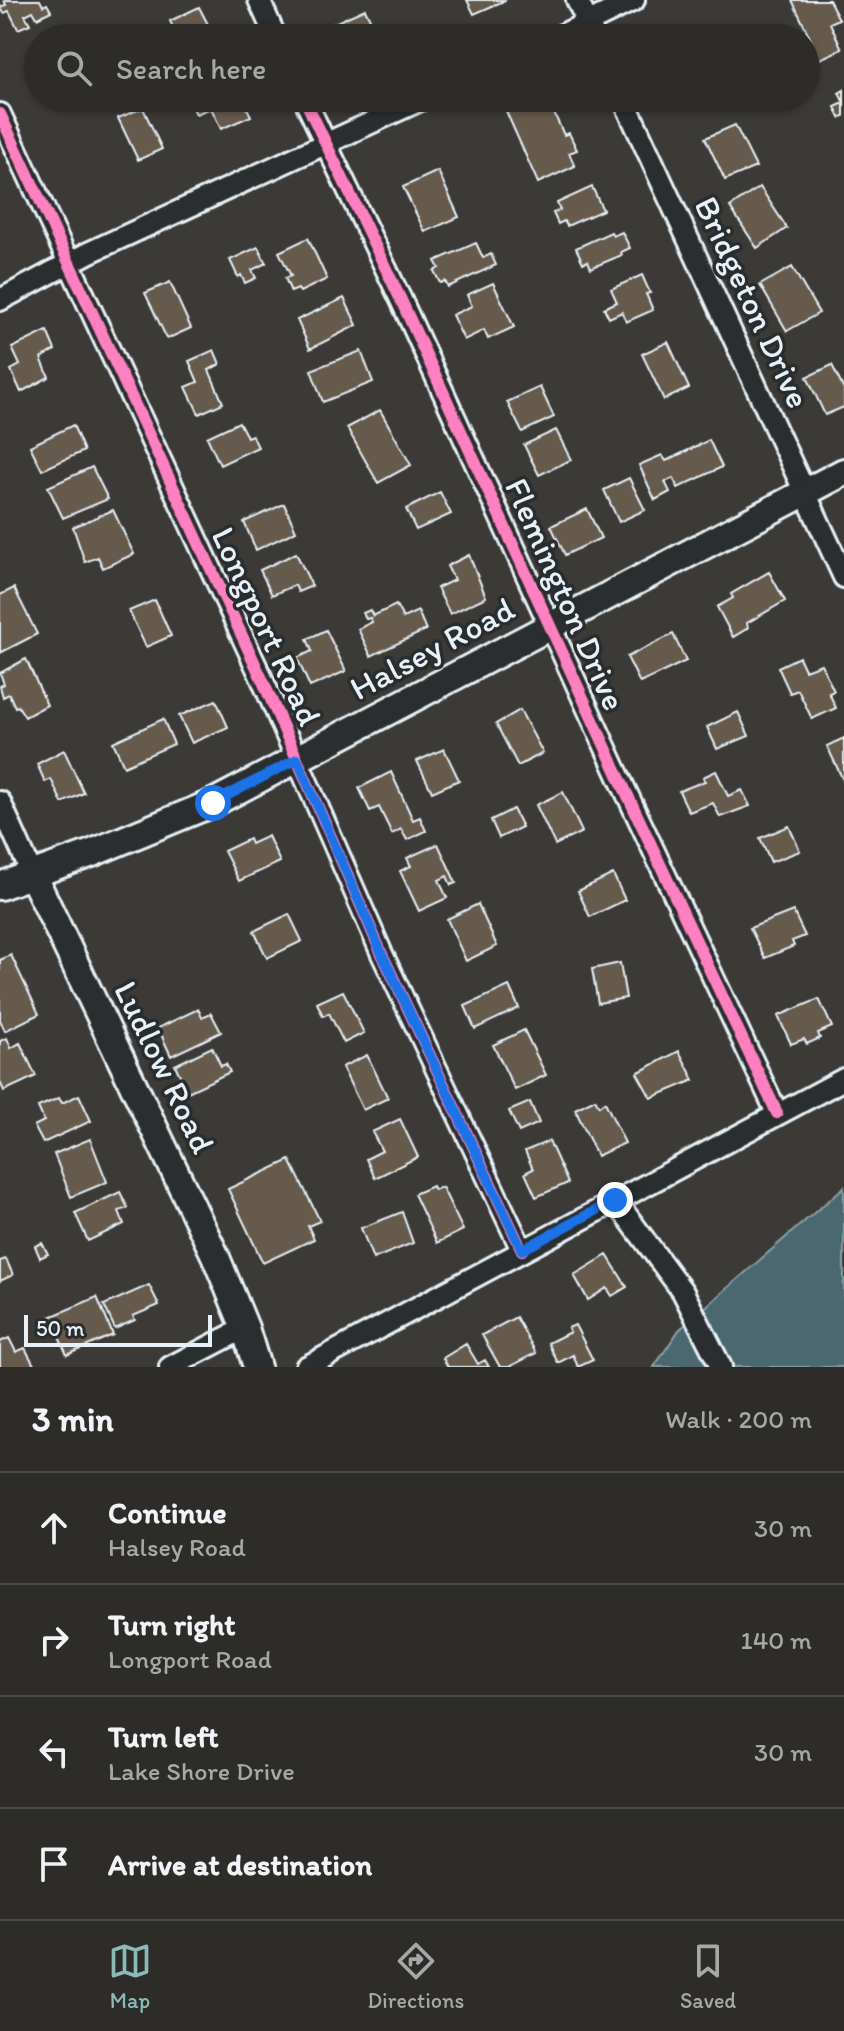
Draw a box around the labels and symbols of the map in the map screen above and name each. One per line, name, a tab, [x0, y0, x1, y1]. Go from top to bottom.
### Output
street label: Bridgeton Drive	[686, 190, 819, 414]
street label: Flemington Drive	[496, 472, 635, 717]
street label: Longport Road	[203, 520, 331, 732]
street label: Halsey Road	[343, 588, 522, 709]
route start	[195, 785, 231, 821]
street label: Ludlow Road	[105, 974, 224, 1160]
route end	[597, 1182, 633, 1218]
scale bar	[24, 1311, 212, 1347]

